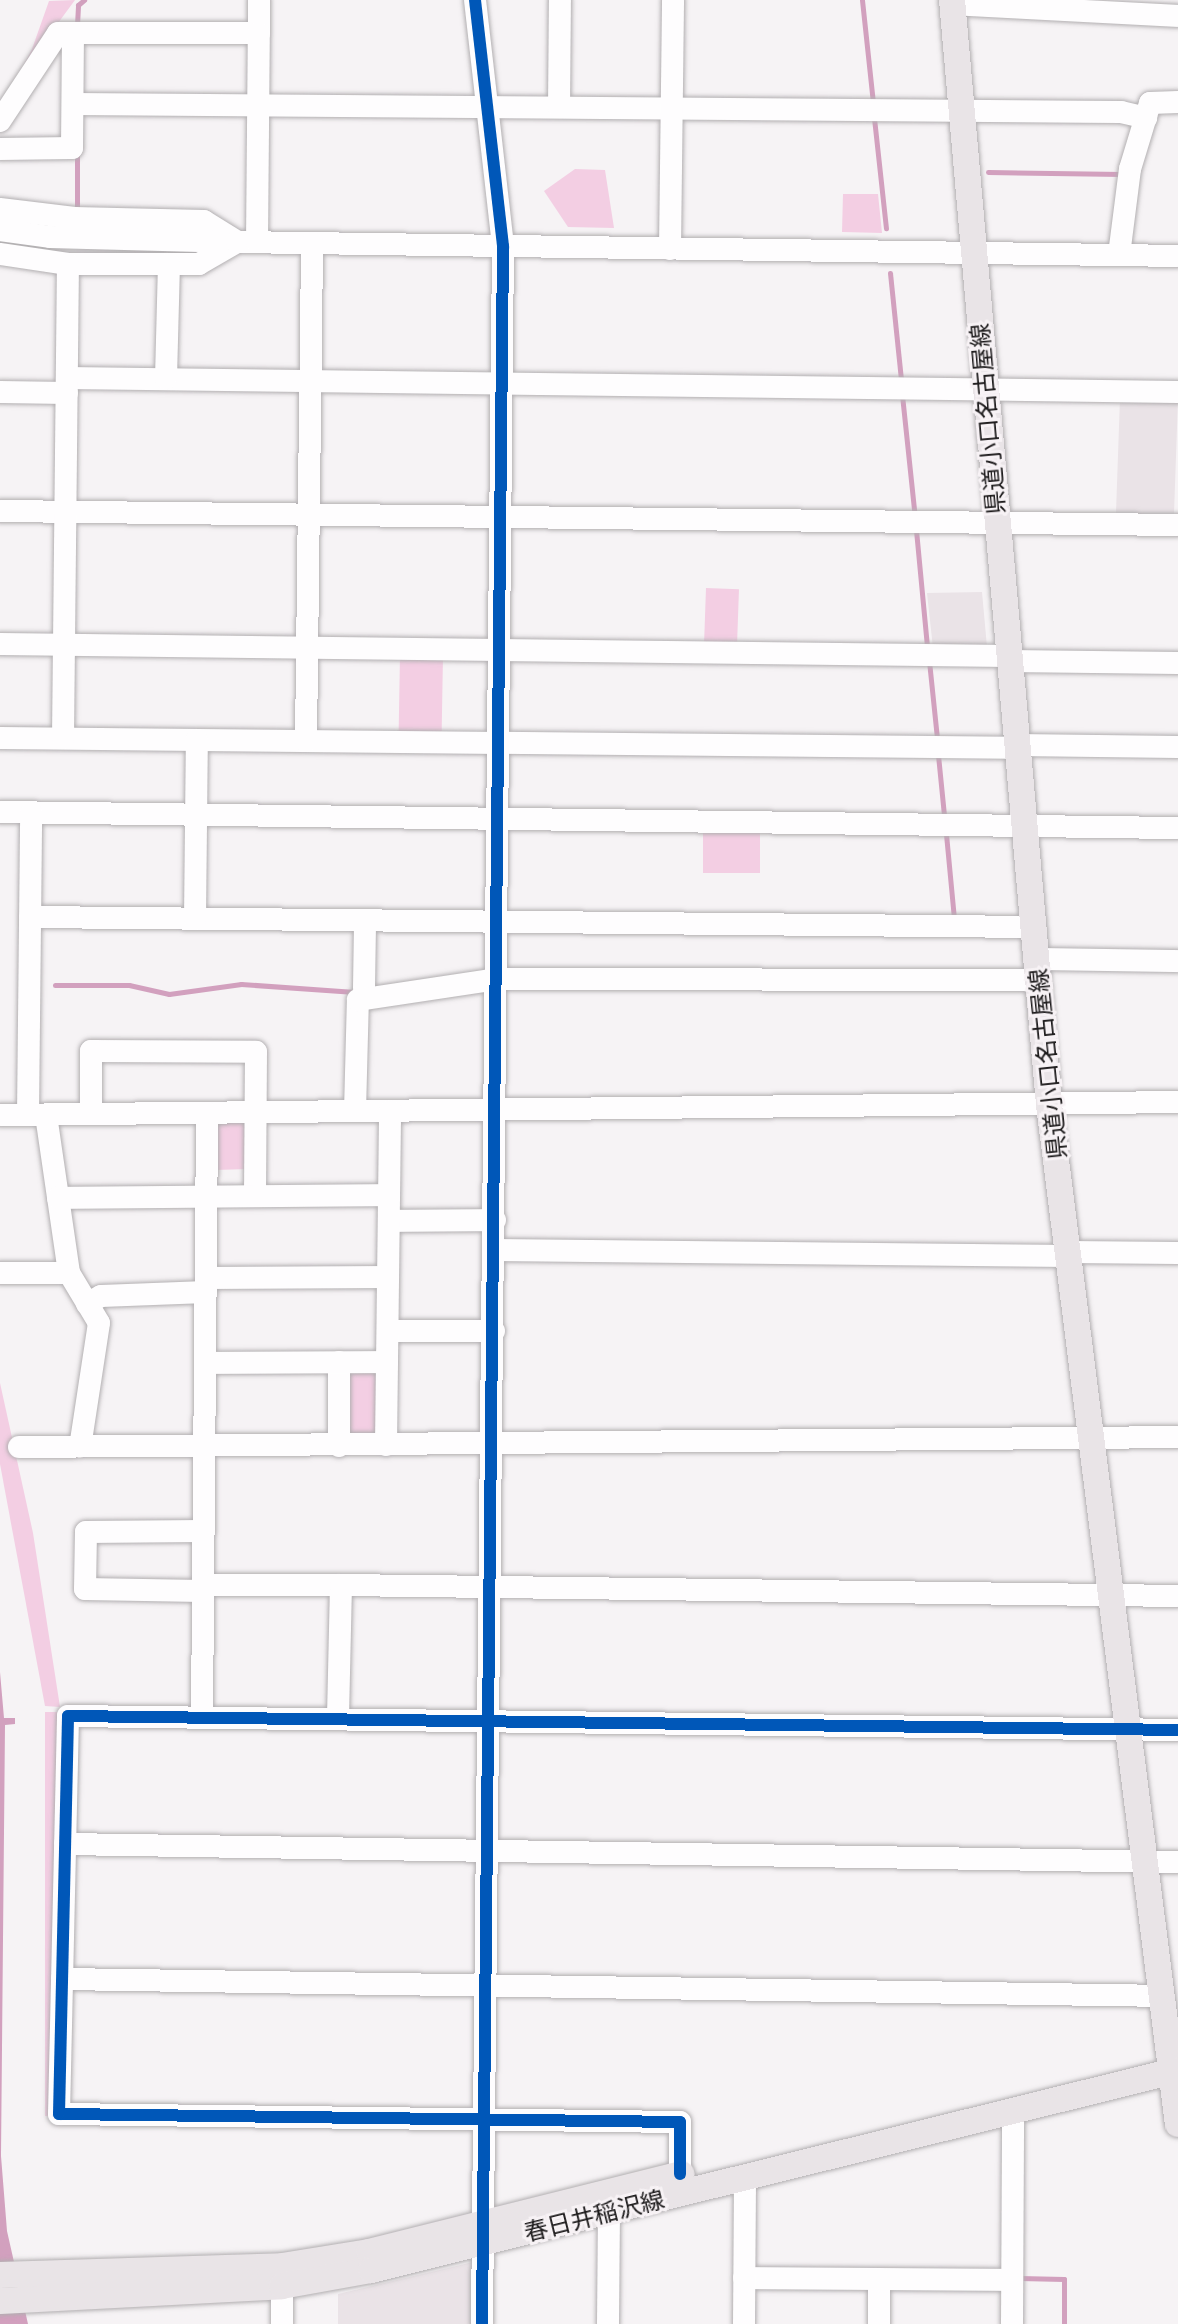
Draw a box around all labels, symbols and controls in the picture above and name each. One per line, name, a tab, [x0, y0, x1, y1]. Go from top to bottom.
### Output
street label: 県道小口名古屋線	[964, 322, 1010, 516]
street label: 県道小口名古屋線	[1023, 967, 1071, 1161]
street label: 春日井稲沢線	[521, 2184, 667, 2246]

